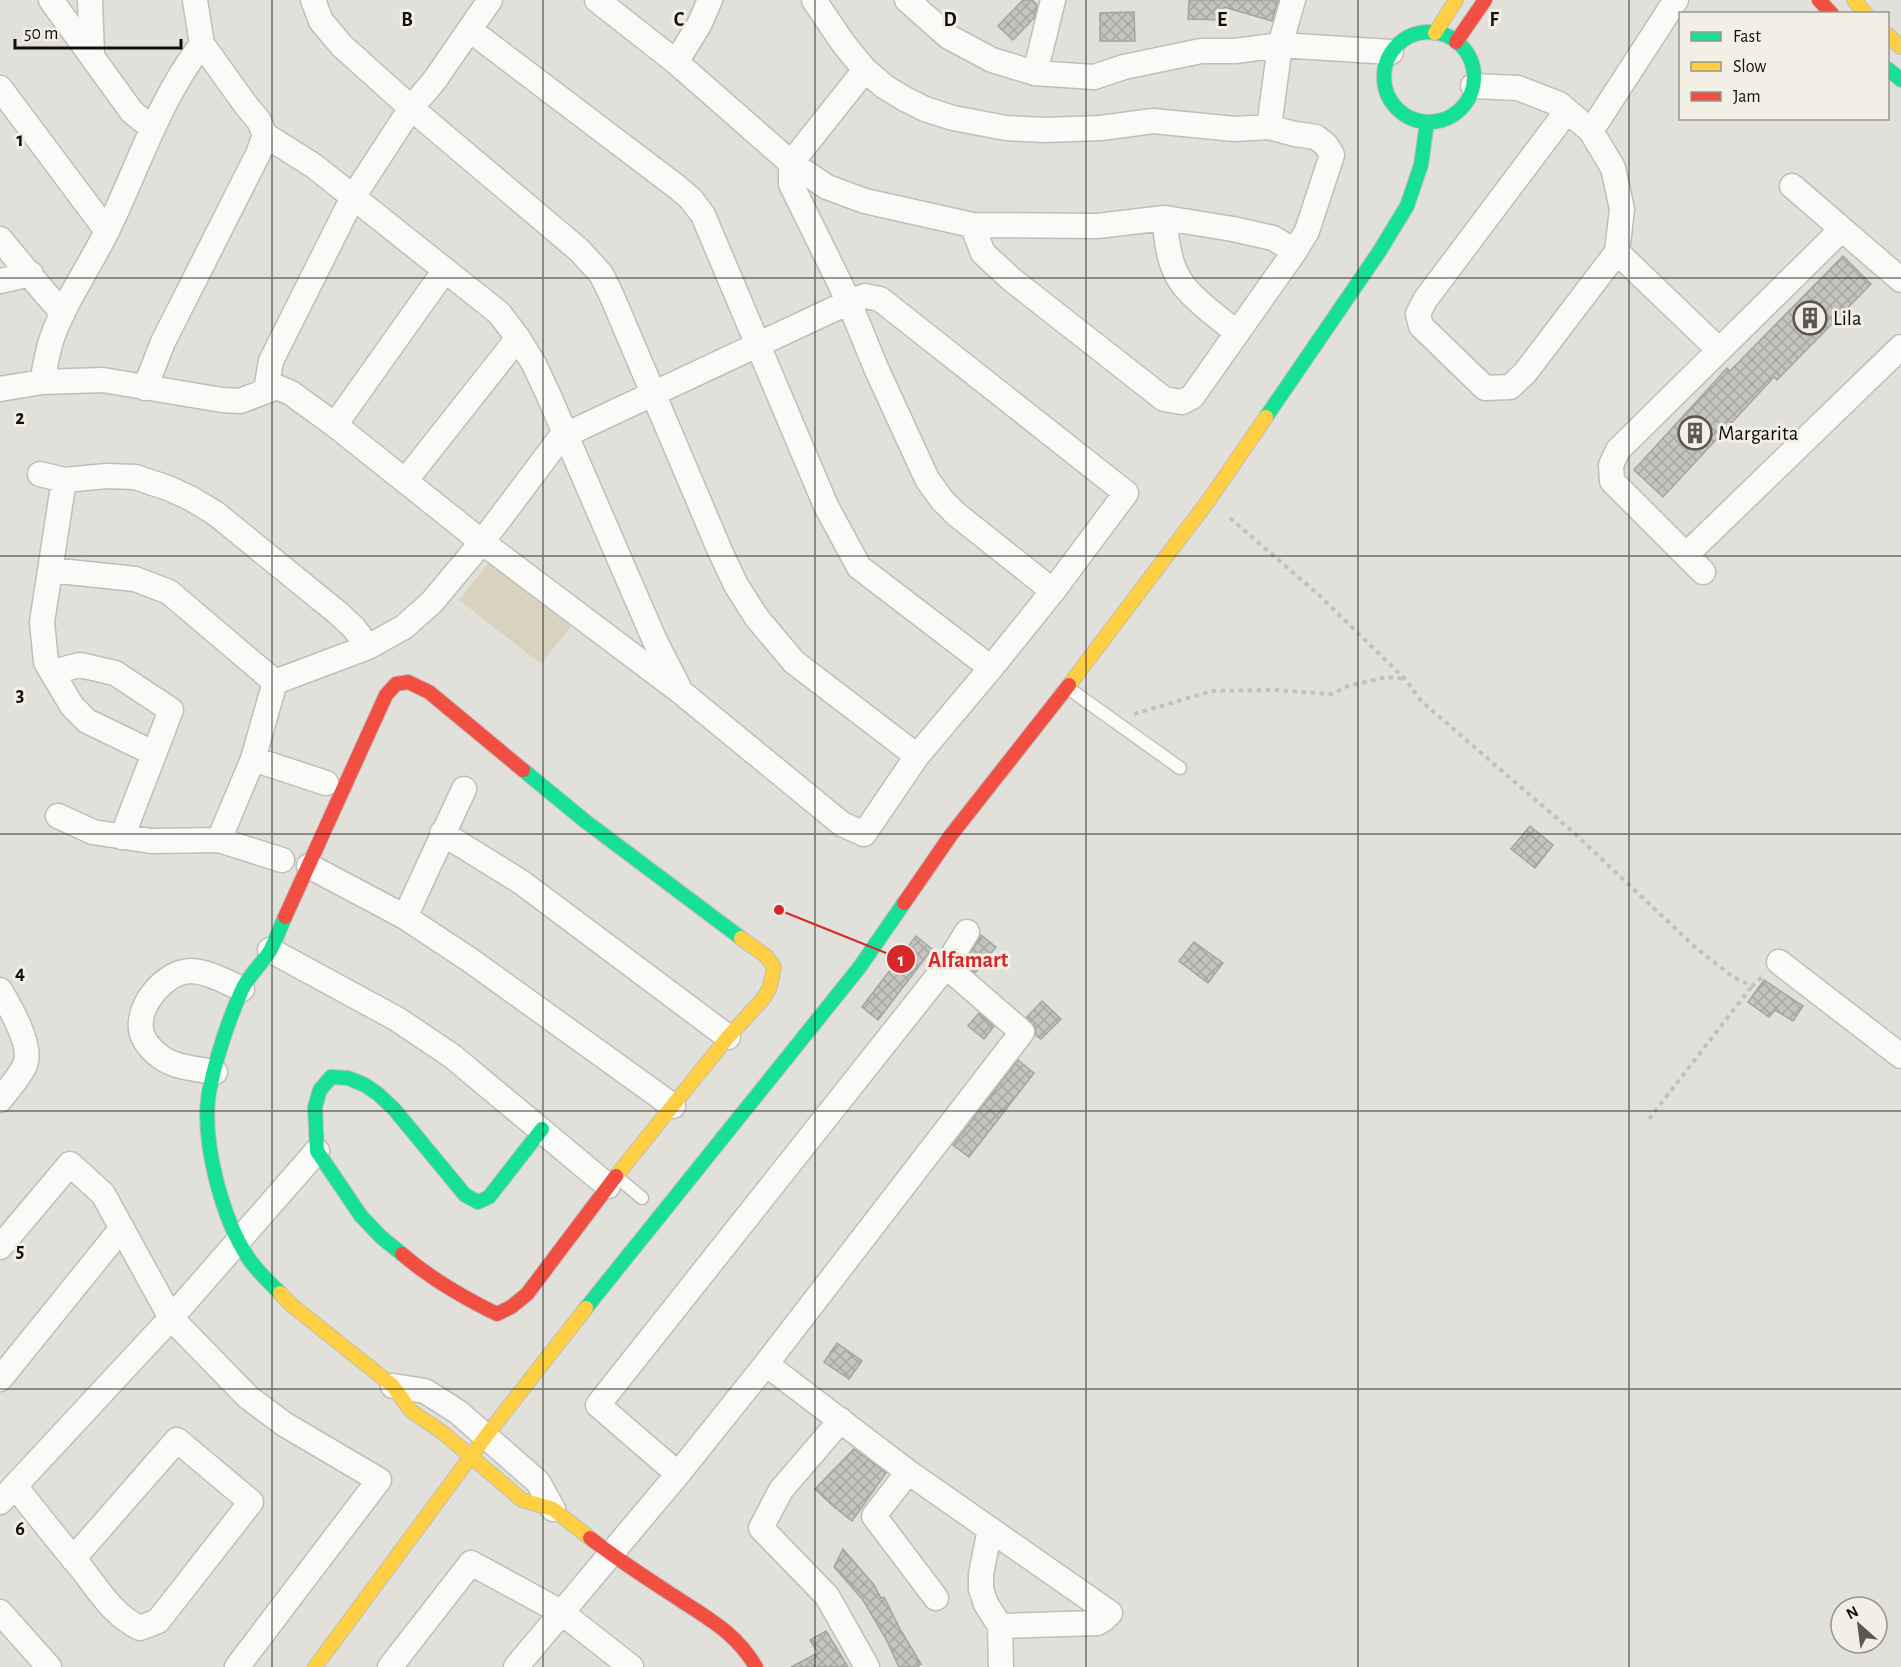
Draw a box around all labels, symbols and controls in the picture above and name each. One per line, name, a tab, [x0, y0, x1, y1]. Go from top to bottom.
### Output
text: B	[401, 10, 413, 30]
text: C	[674, 10, 685, 30]
text: D	[943, 10, 957, 30]
text: E	[1217, 10, 1227, 30]
text: F	[1489, 10, 1499, 30]
scale bar	[15, 12, 182, 50]
legend	[1679, 12, 1889, 120]
text: 50 m	[24, 25, 58, 43]
text: Fast	[1733, 28, 1761, 46]
text: Slow	[1733, 58, 1766, 76]
text: Jam	[1733, 88, 1761, 106]
text: 1	[16, 130, 24, 150]
building icon: Lila	[1792, 300, 1828, 336]
place label: Lila	[1833, 308, 1862, 329]
text: 2	[15, 408, 25, 428]
building icon: Margarita	[1677, 415, 1713, 451]
place label: Margarita	[1718, 423, 1799, 444]
text: 3	[16, 685, 24, 705]
callout: Alfamart	[886, 939, 1020, 979]
text: Alfamart	[928, 949, 1009, 971]
text: 1	[898, 952, 904, 970]
text: 4	[15, 963, 25, 983]
text: 5	[16, 1241, 24, 1261]
text: 6	[15, 1519, 25, 1539]
north arrow	[1829, 1595, 1889, 1655]
text: N	[1844, 1603, 1861, 1622]

